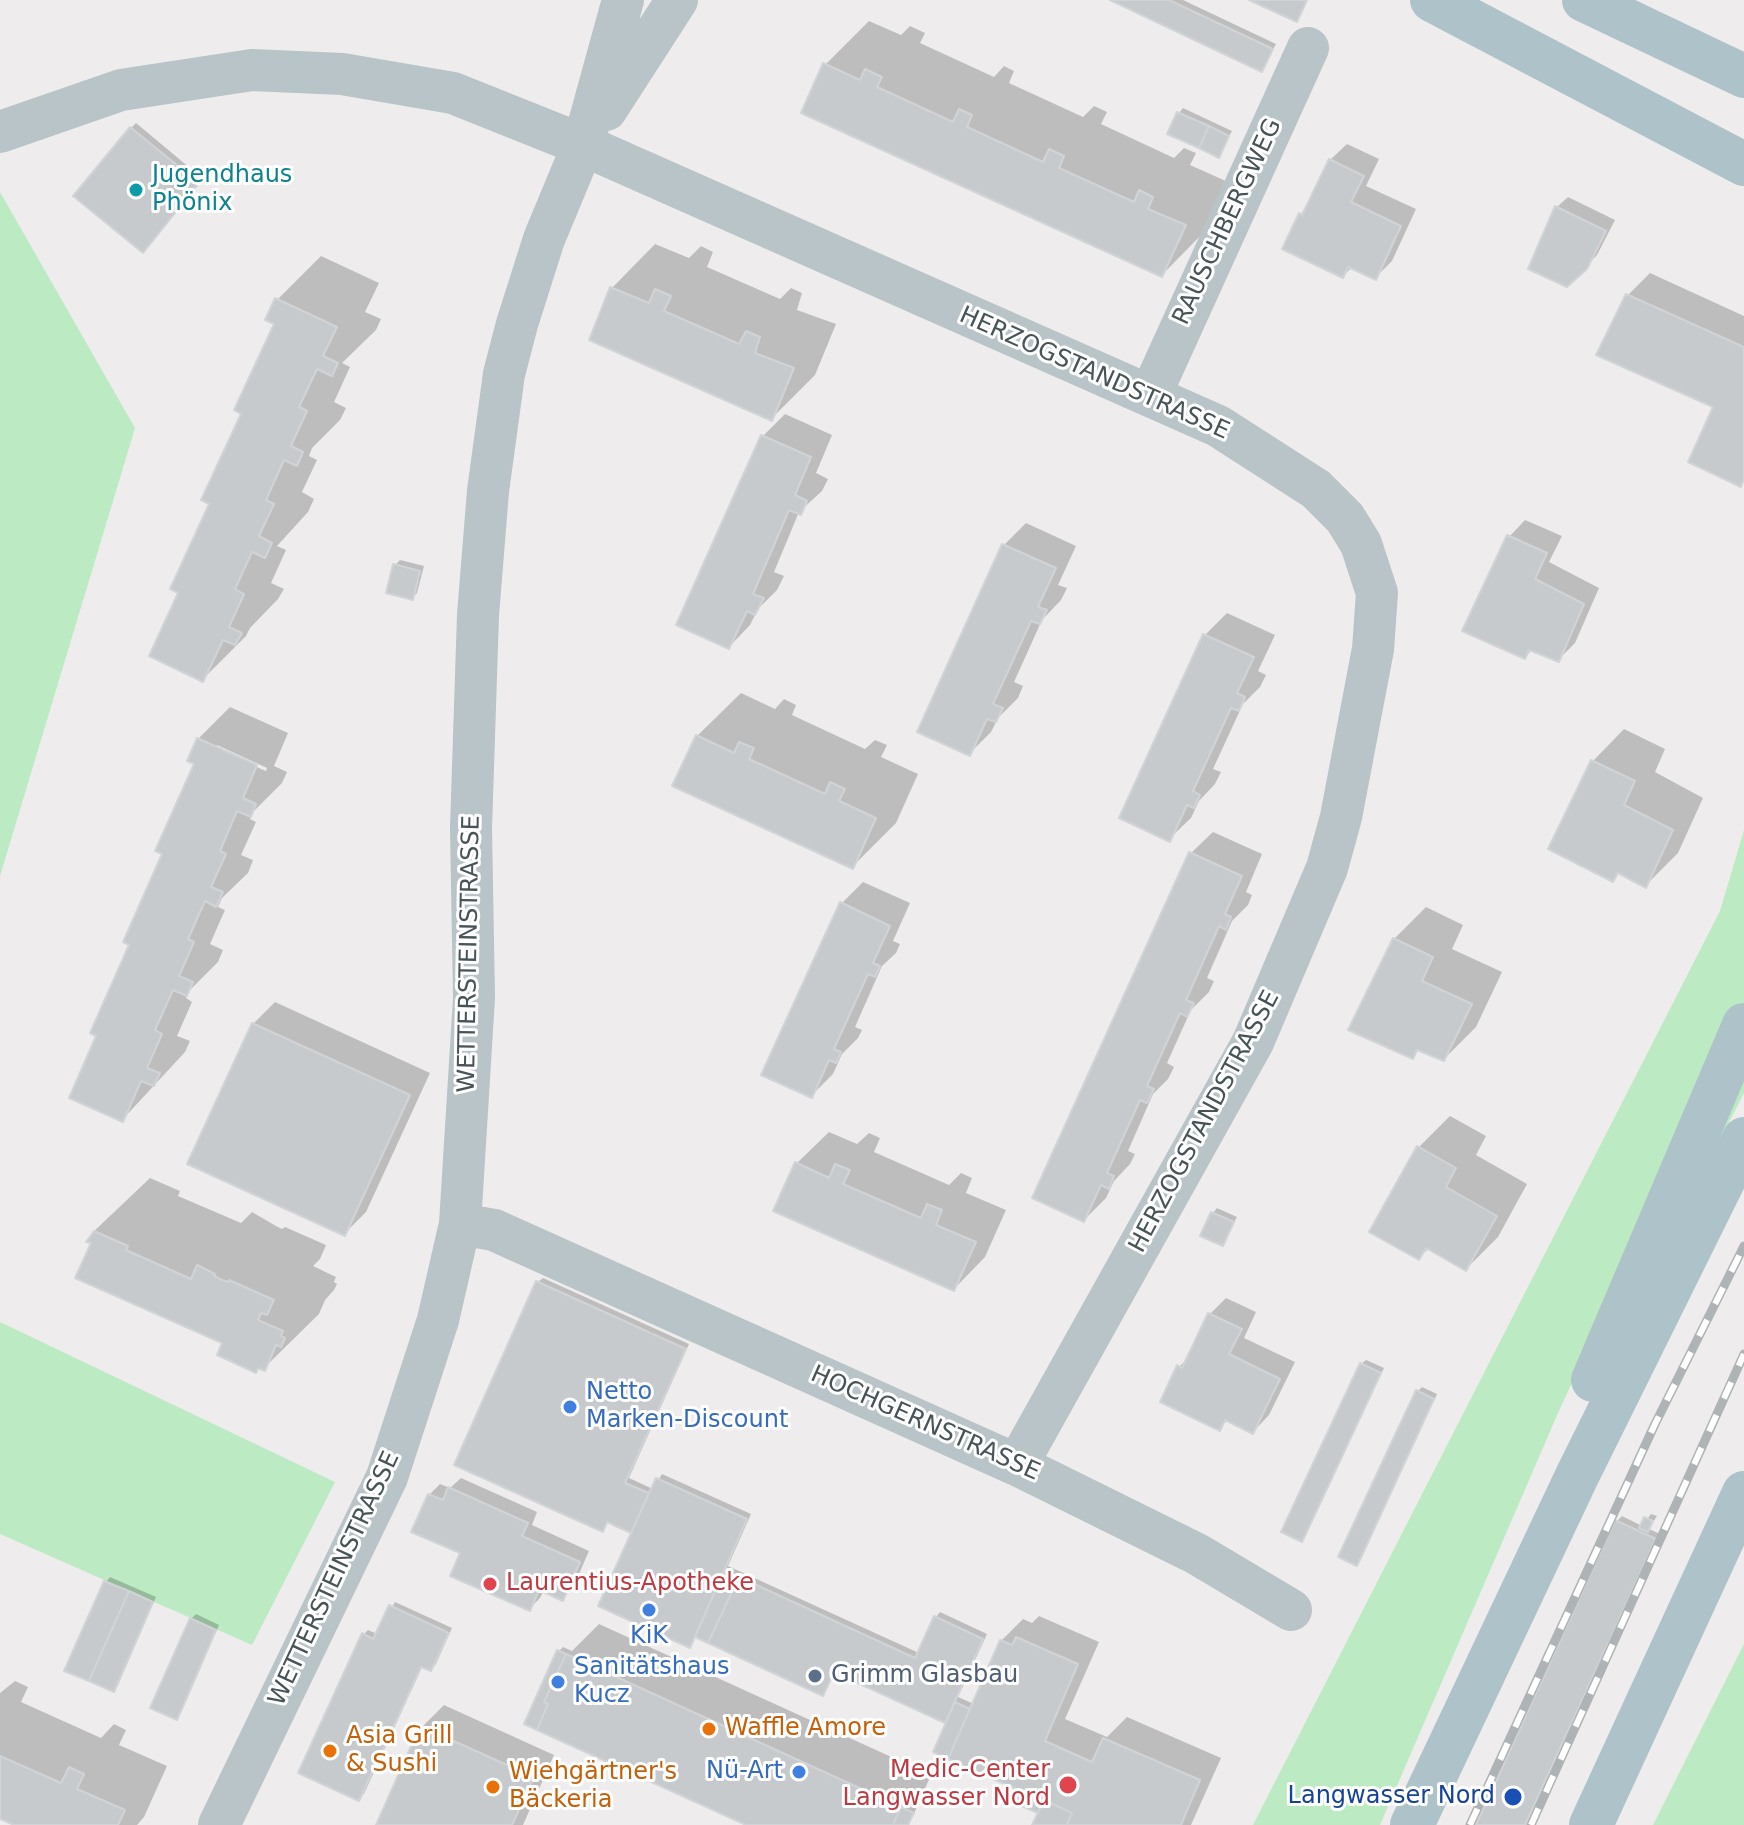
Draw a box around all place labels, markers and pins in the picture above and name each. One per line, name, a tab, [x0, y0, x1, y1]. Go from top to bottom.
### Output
place label: Jugendhaus Phönix	[152, 162, 292, 218]
marker: Jugendhaus Phönix	[127, 181, 145, 199]
place label: Netto Marken-Discount	[586, 1379, 788, 1435]
marker: Netto Marken-Discount	[561, 1398, 579, 1416]
place label: Laurentius-Apotheke	[506, 1570, 754, 1598]
marker: Laurentius-Apotheke	[481, 1575, 499, 1593]
marker: KiK	[640, 1601, 658, 1619]
place label: KiK	[630, 1623, 668, 1651]
place label: Sanitätshaus Kucz	[574, 1654, 729, 1710]
place label: Grimm Glasbau	[831, 1662, 1018, 1690]
marker: Grimm Glasbau	[806, 1667, 824, 1685]
marker: Sanitätshaus Kucz	[549, 1673, 567, 1691]
place label: Waffle Amore	[725, 1715, 886, 1743]
marker: Waffle Amore	[700, 1720, 718, 1738]
place label: Asia Grill & Sushi	[346, 1723, 452, 1779]
marker: Asia Grill & Sushi	[321, 1742, 339, 1760]
place label: Medic-Center Langwasser Nord	[843, 1757, 1050, 1813]
place label: Nü-Art	[706, 1758, 783, 1786]
place label: Wiehgärtner's Bäckeria	[509, 1759, 677, 1815]
marker: Nü-Art	[790, 1763, 808, 1781]
marker: Medic-Center Langwasser Nord	[1057, 1774, 1079, 1796]
marker: Wiehgärtner's Bäckeria	[484, 1778, 502, 1796]
place label: Langwasser Nord	[1288, 1783, 1495, 1811]
marker: Langwasser Nord	[1502, 1786, 1524, 1808]

